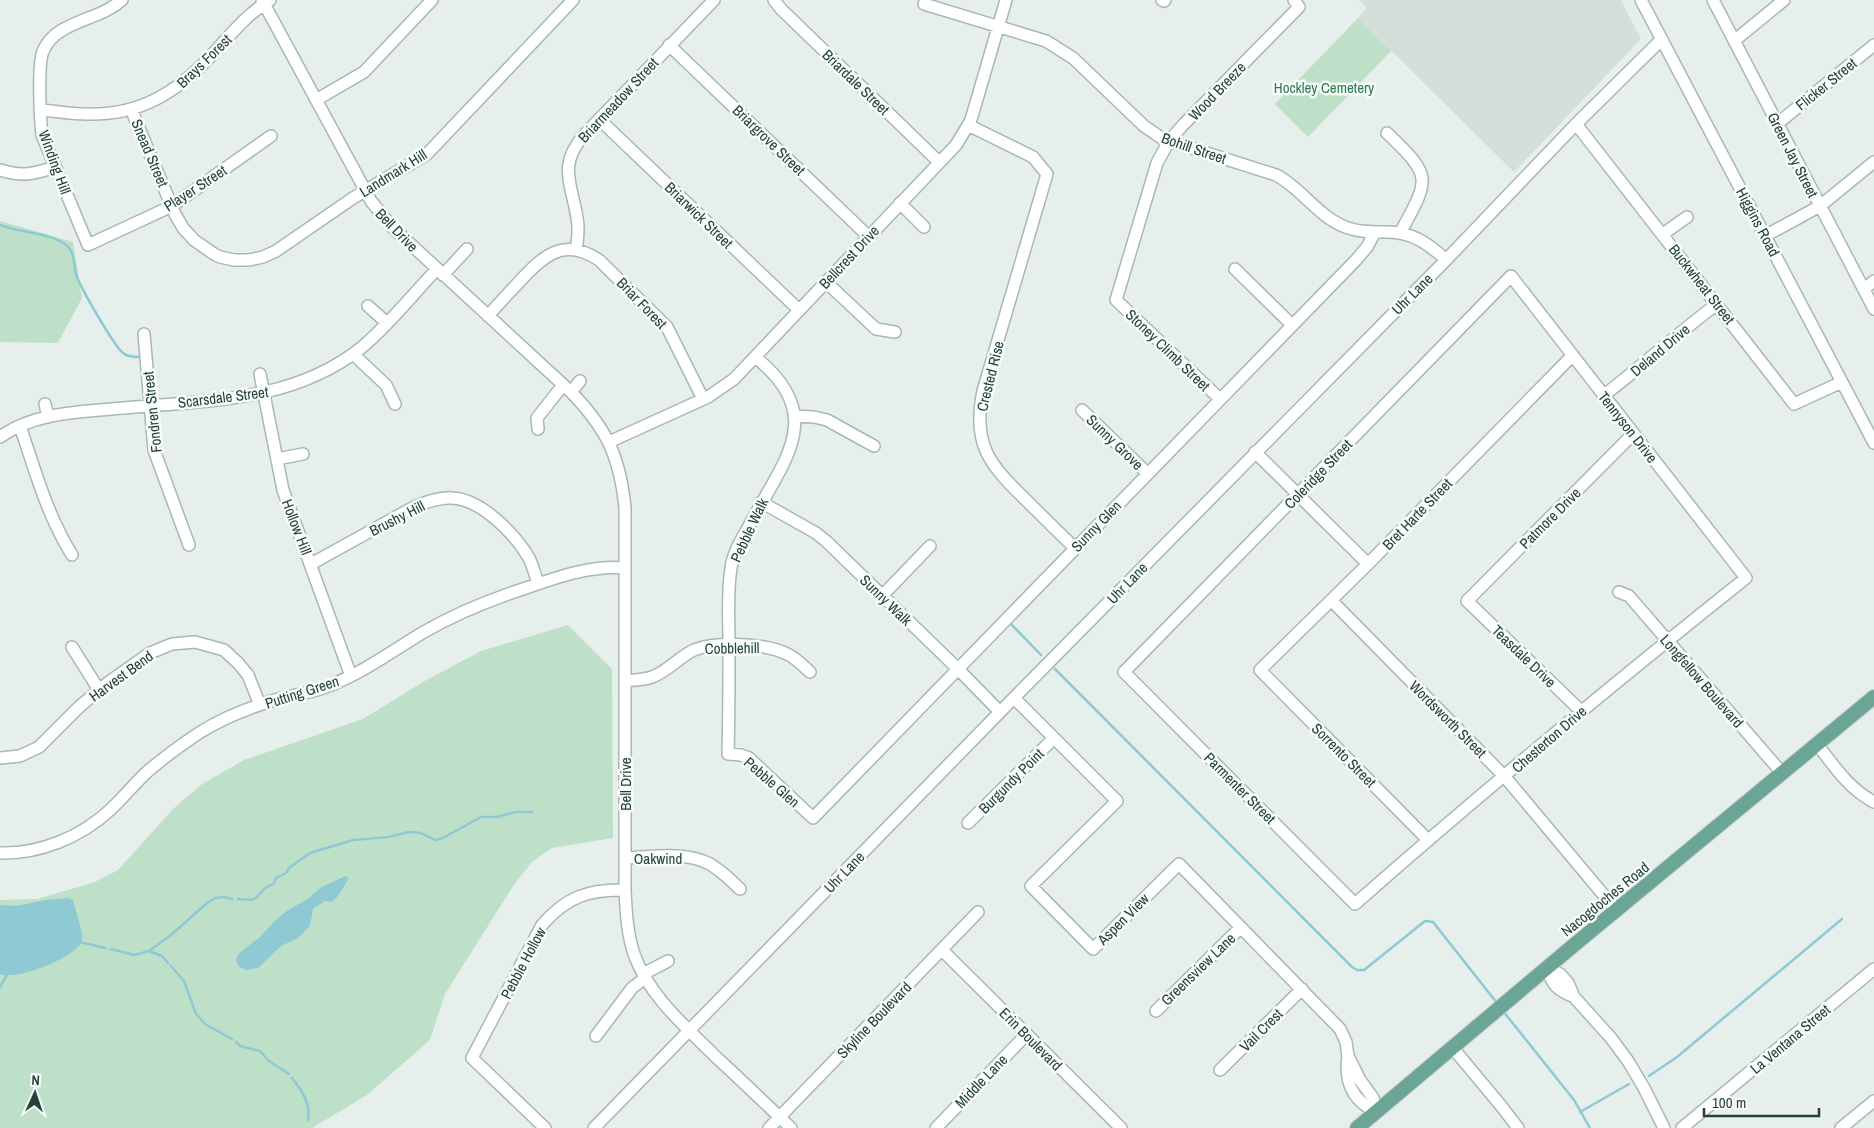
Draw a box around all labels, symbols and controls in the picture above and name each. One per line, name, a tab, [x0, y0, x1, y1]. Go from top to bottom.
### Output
street label: Brays Forest	[172, 29, 237, 93]
street label: Briardale Street	[818, 45, 895, 120]
street label: Briarmeadow Street	[573, 52, 663, 147]
street label: Flicker Street	[1791, 52, 1861, 115]
street label: Wood Breeze	[1184, 57, 1250, 125]
park label: Hockley Cemetery	[1274, 77, 1375, 98]
street label: Briargrove Street	[728, 100, 810, 180]
street label: Green Jay Street	[1763, 109, 1824, 202]
street label: Snead Street	[126, 116, 174, 191]
street label: Winding Hill	[34, 127, 76, 197]
street label: Bohill Street	[1159, 127, 1230, 169]
street label: Landmark Hill	[355, 144, 431, 202]
street label: Player Street	[159, 160, 231, 216]
street label: Briarwick Street	[660, 177, 738, 253]
street label: Higgins Road	[1731, 184, 1785, 260]
street label: Bell Drive	[371, 204, 423, 257]
street label: Bellcrest Drive	[814, 220, 884, 293]
street label: Buckwheat Street	[1664, 240, 1740, 329]
street label: Uhr Lane	[1387, 269, 1437, 319]
street label: Briar Forest	[612, 273, 672, 334]
street label: Stoney Climb Street	[1121, 304, 1215, 396]
street label: Deland Drive	[1626, 319, 1694, 381]
street label: Crested Rise	[971, 338, 1009, 413]
street label: Fondren Street	[137, 370, 167, 454]
street label: Scarsdale Street	[177, 381, 270, 413]
street label: Tennyson Drive	[1593, 387, 1663, 467]
street label: Sunny Grove	[1082, 410, 1148, 475]
street label: Coleridge Street	[1279, 434, 1357, 514]
street label: Bret Harte Street	[1377, 473, 1457, 554]
street label: Patmore Drive	[1515, 482, 1586, 553]
street label: Pebble Walk	[725, 494, 773, 566]
street label: Brushy Hill	[366, 495, 428, 541]
street label: Hollow Hill	[277, 496, 317, 558]
street label: Sunny Glen	[1066, 496, 1126, 556]
street label: Uhr Lane	[1102, 557, 1152, 608]
street label: Sunny Walk	[855, 570, 917, 631]
street label: Teasdale Drive	[1487, 620, 1561, 692]
street label: Longfellow Boulevard	[1655, 630, 1749, 732]
street label: Cobblehill	[704, 637, 760, 659]
street label: Harvest Bend	[85, 646, 157, 706]
street label: Putting Green	[262, 670, 342, 714]
street label: Wordsworth Street	[1405, 676, 1492, 763]
street label: Chesterton Drive	[1507, 700, 1591, 777]
street label: Sorrento Street	[1307, 718, 1381, 792]
street label: Burgundy Point	[974, 743, 1049, 818]
street label: Parmenter Street	[1199, 747, 1281, 829]
street label: Pebble Glen	[740, 752, 804, 812]
street label: Bell Drive	[615, 757, 636, 811]
street label: Uhr Lane	[819, 846, 869, 897]
street label: Oakwind	[634, 848, 682, 869]
street label: Nacogdoches Road	[1556, 857, 1654, 941]
street label: Aspen View	[1092, 888, 1154, 950]
street label: Pebble Hollow	[495, 923, 551, 1003]
street label: Greensview Lane	[1156, 928, 1240, 1010]
street label: Skyline Boulevard	[832, 977, 916, 1063]
street label: La Ventana Street	[1746, 999, 1835, 1079]
street label: Erin Boulevard	[995, 1003, 1067, 1075]
street label: Vail Crest	[1235, 1003, 1288, 1056]
street label: Middle Lane	[950, 1049, 1012, 1113]
north arrow	[10, 1068, 60, 1118]
text: N	[31, 1071, 40, 1089]
scale bar	[1704, 1086, 1819, 1118]
text: 100 m	[1712, 1092, 1746, 1113]

